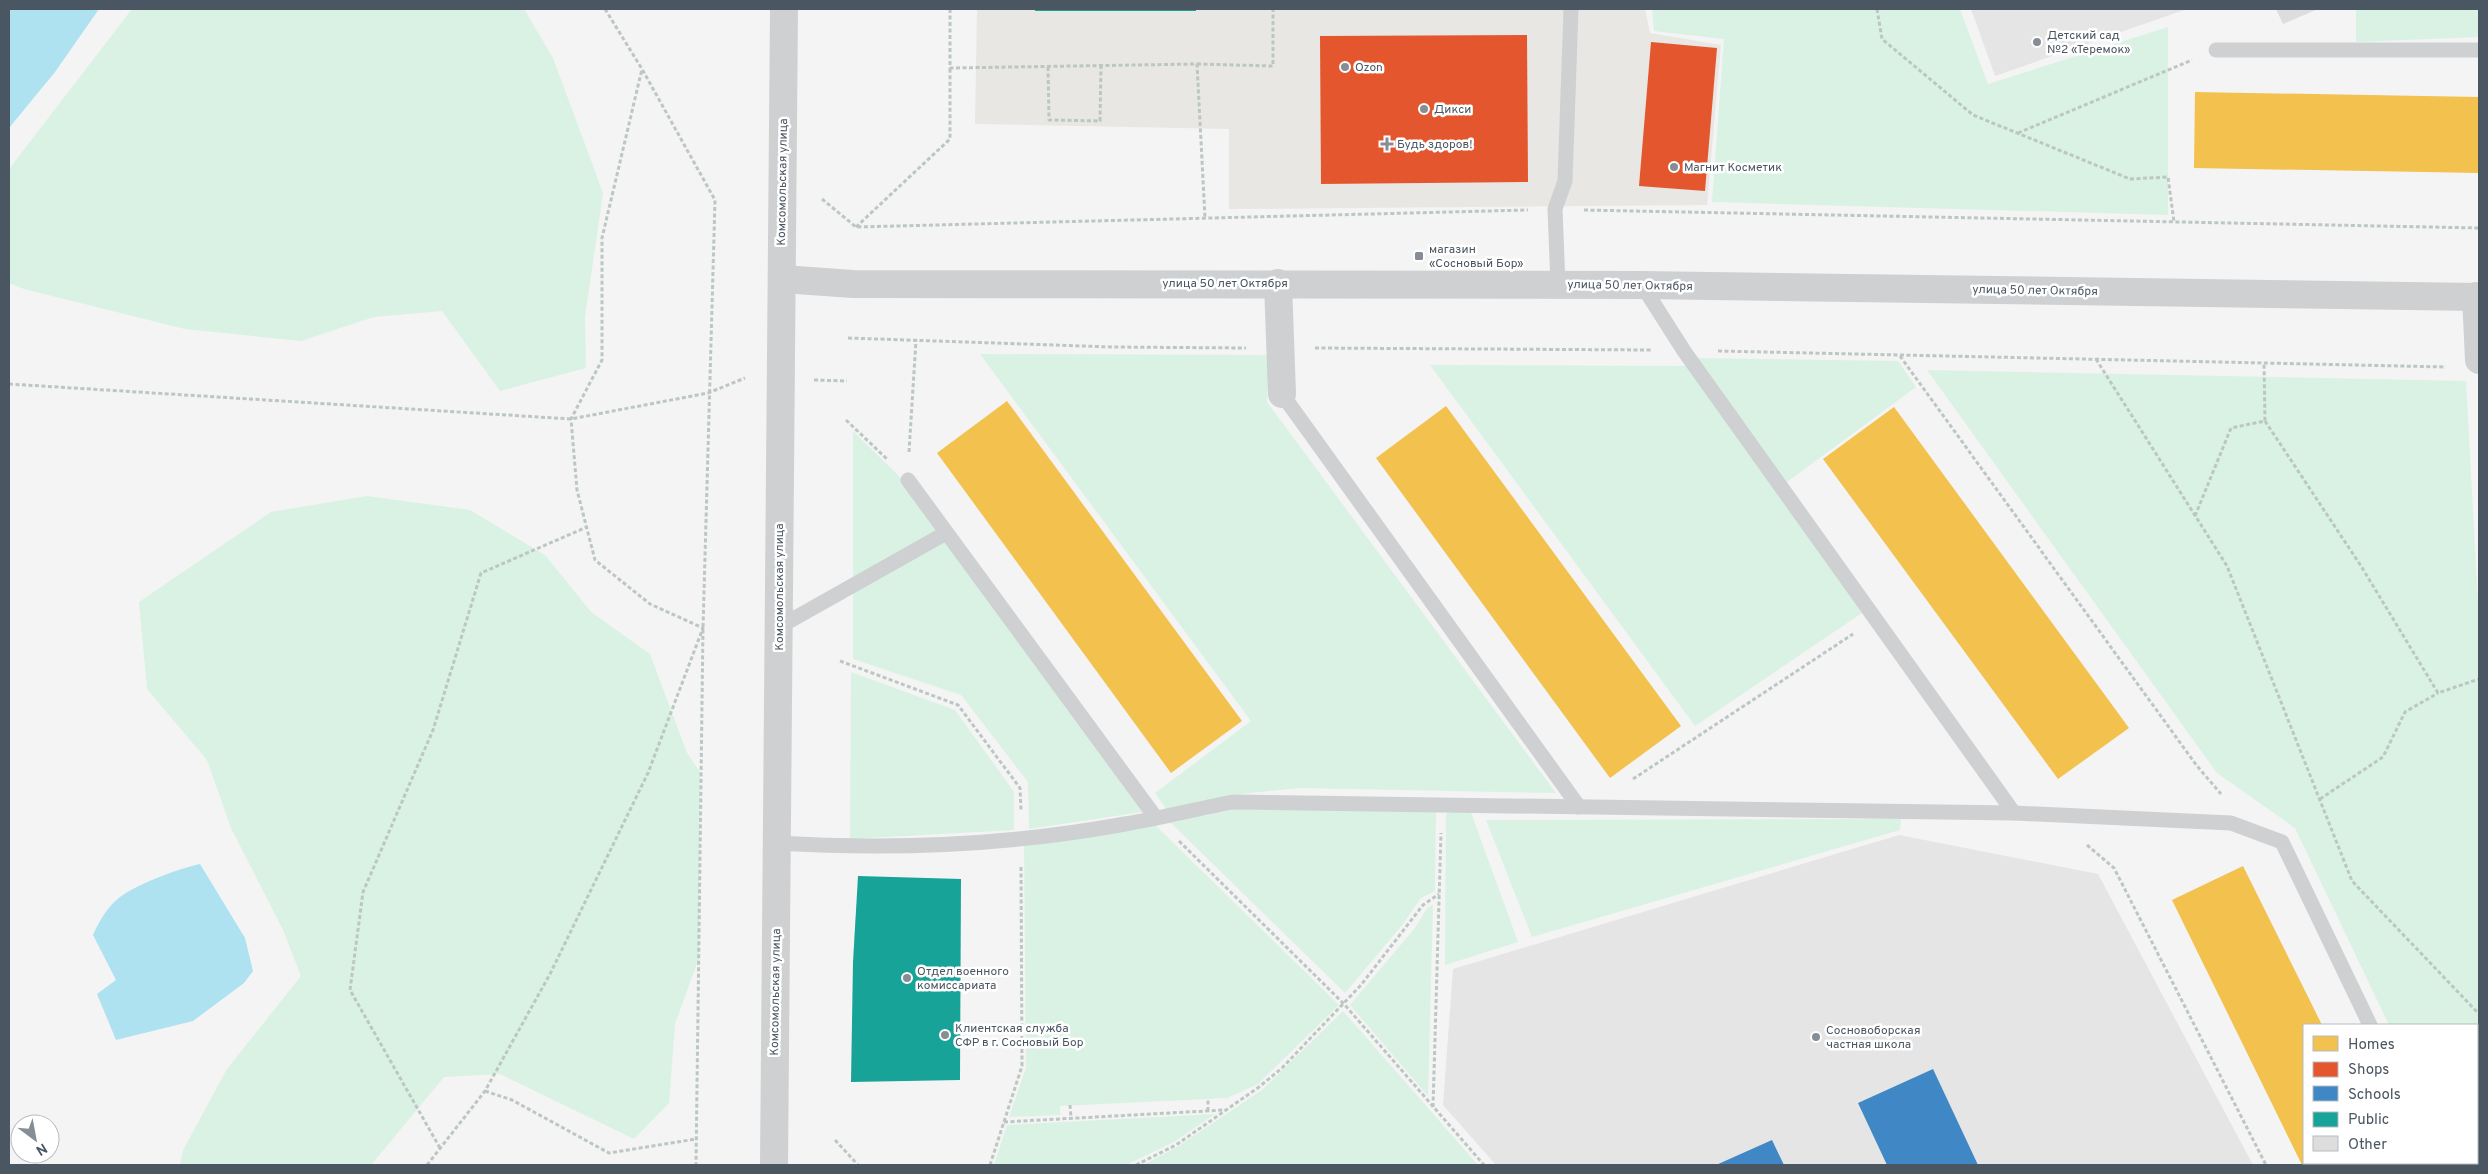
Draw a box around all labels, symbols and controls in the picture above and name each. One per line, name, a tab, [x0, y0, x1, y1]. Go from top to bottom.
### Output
place label: Детский сад №2 «Теремок»	[2047, 28, 2131, 58]
marker: Детский сад №2 «Теремок»	[2031, 36, 2043, 48]
place label: Ozon	[1355, 60, 1383, 76]
marker: Ozon	[1339, 61, 1351, 73]
place label: Дикси	[1434, 102, 1471, 118]
marker: Дикси	[1418, 103, 1430, 115]
street label: Комсомольская улица	[774, 118, 792, 246]
place label: Будь здоров!	[1397, 137, 1473, 153]
marker: Будь здоров!	[1381, 138, 1393, 150]
place label: Магнит Косметик	[1684, 160, 1782, 176]
marker: Магнит Косметик	[1668, 161, 1680, 173]
place label: магазин «Сосновый Бор»	[1429, 242, 1524, 272]
marker: магазин «Сосновый Бор»	[1413, 250, 1425, 262]
street label: улица 50 лет Октября	[1162, 276, 1288, 292]
street label: улица 50 лет Октября	[1567, 277, 1693, 295]
street label: улица 50 лет Октября	[1972, 282, 2098, 300]
street label: Комсомольская улица	[772, 523, 788, 651]
street label: Комсомольская улица	[767, 928, 785, 1056]
place label: Отдел военного комиссариата	[917, 964, 1009, 994]
marker: Отдел военного комиссариата	[901, 972, 913, 984]
place label: Клиентская служба СФР в г. Сосновый Бор	[955, 1021, 1084, 1051]
place label: Сосновоборская частная школа	[1826, 1023, 1920, 1053]
legend	[2303, 1024, 2478, 1164]
marker: Клиентская служба СФР в г. Сосновый Бор	[939, 1029, 951, 1041]
marker: Сосновоборская частная школа	[1810, 1031, 1822, 1043]
text: Homes	[2348, 1036, 2395, 1055]
text: Shops	[2348, 1061, 2389, 1080]
text: Schools	[2348, 1086, 2401, 1105]
text: Public	[2348, 1111, 2389, 1130]
north arrow	[10, 1114, 60, 1164]
text: Other	[2348, 1136, 2387, 1155]
text: N	[32, 1139, 50, 1159]

